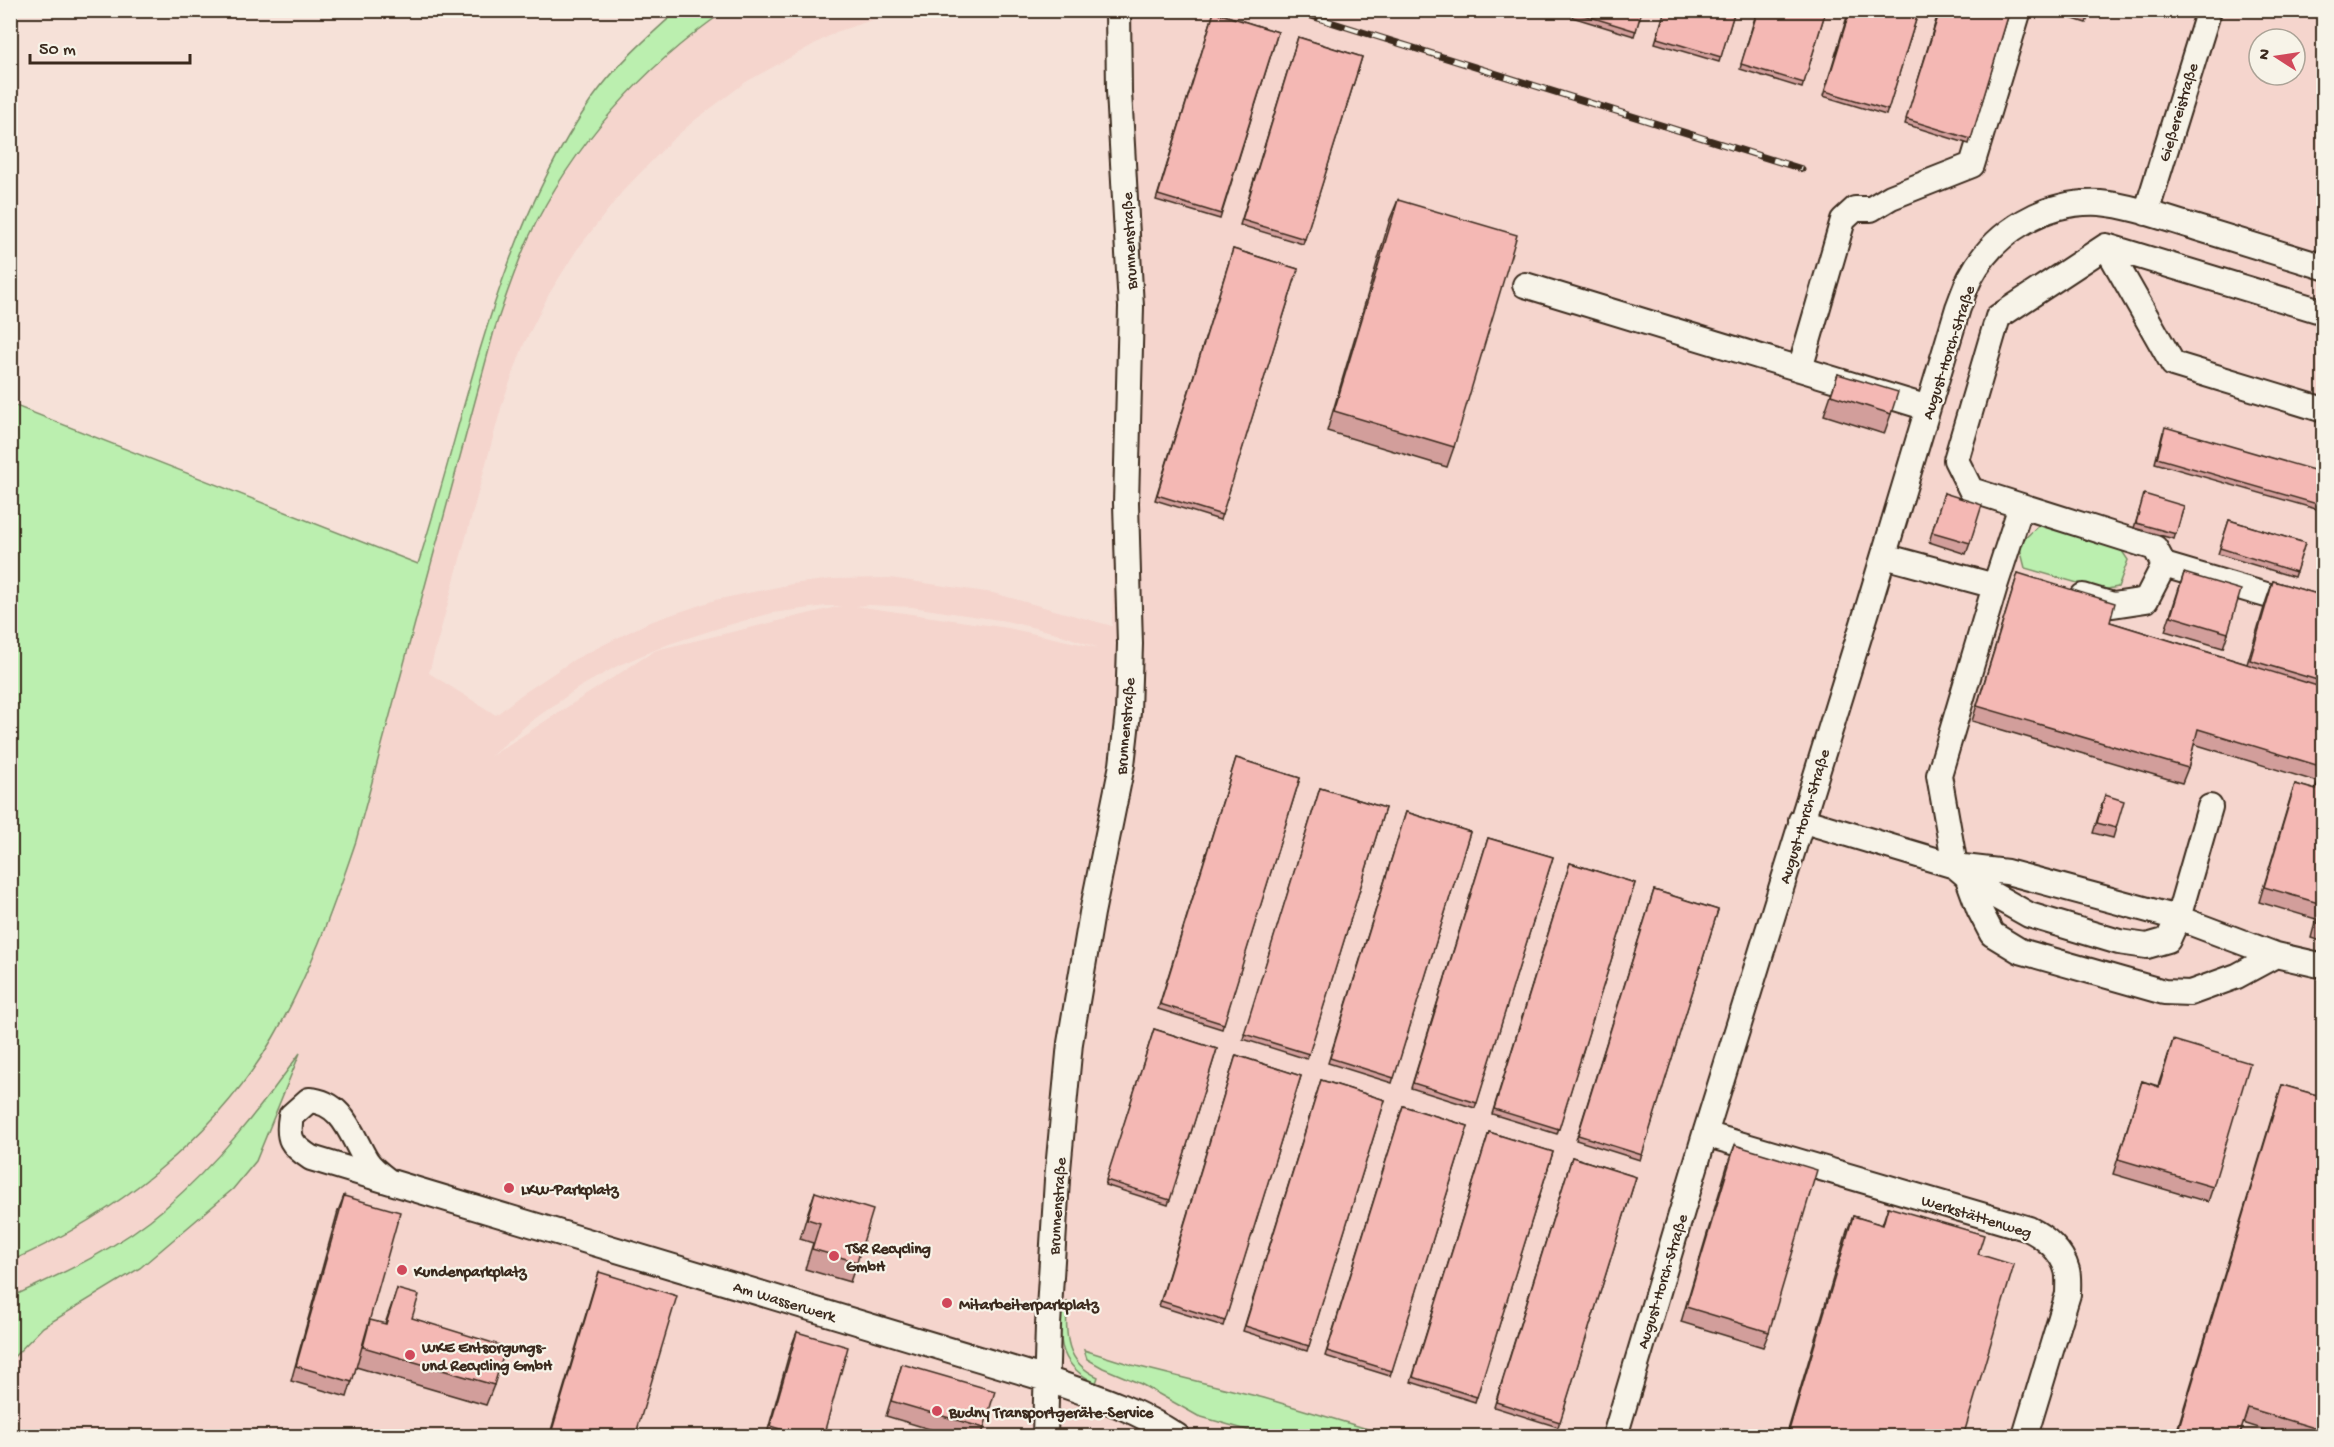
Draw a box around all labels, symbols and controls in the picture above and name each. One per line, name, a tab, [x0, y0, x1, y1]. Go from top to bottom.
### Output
scale bar	[30, 27, 190, 65]
north arrow	[2247, 27, 2307, 87]
text: 50 m	[39, 40, 76, 61]
text: N	[2255, 47, 2276, 62]
street label: Gießereistraße	[2156, 61, 2205, 165]
street label: Brunnenstraße	[1119, 191, 1144, 291]
street label: August-Horch-Straße	[1920, 283, 1981, 422]
street label: Brunnenstraße	[1114, 676, 1141, 777]
street label: August-Horch-Straße	[1777, 747, 1836, 887]
street label: Brunnenstraße	[1047, 1156, 1072, 1256]
marker: LKW-Parkplatz	[502, 1181, 516, 1195]
place label: LKW-Parkplatz	[521, 1182, 620, 1201]
street label: Werkstättenweg	[1918, 1193, 2034, 1244]
street label: August-Horch-Straße	[1635, 1212, 1694, 1352]
place label: TSR Recycling GmbH	[844, 1241, 931, 1278]
marker: TSR Recycling GmbH	[827, 1249, 841, 1263]
marker: Kundenparkplatz	[395, 1263, 409, 1277]
place label: Kundenparkplatz	[413, 1264, 528, 1283]
street label: Am Wasserwerk	[730, 1279, 839, 1329]
marker: Mitarbeiterparkplatz	[940, 1296, 954, 1310]
place label: Mitarbeiterparkplatz	[959, 1297, 1100, 1316]
place label: WKE Entsorgungs- und Recycling GmbH	[421, 1340, 553, 1377]
marker: WKE Entsorgungs- und Recycling GmbH	[403, 1348, 417, 1362]
marker: Budny Transportgeräte-Service	[930, 1404, 944, 1418]
place label: Budny Transportgeräte-Service	[948, 1405, 1154, 1424]

